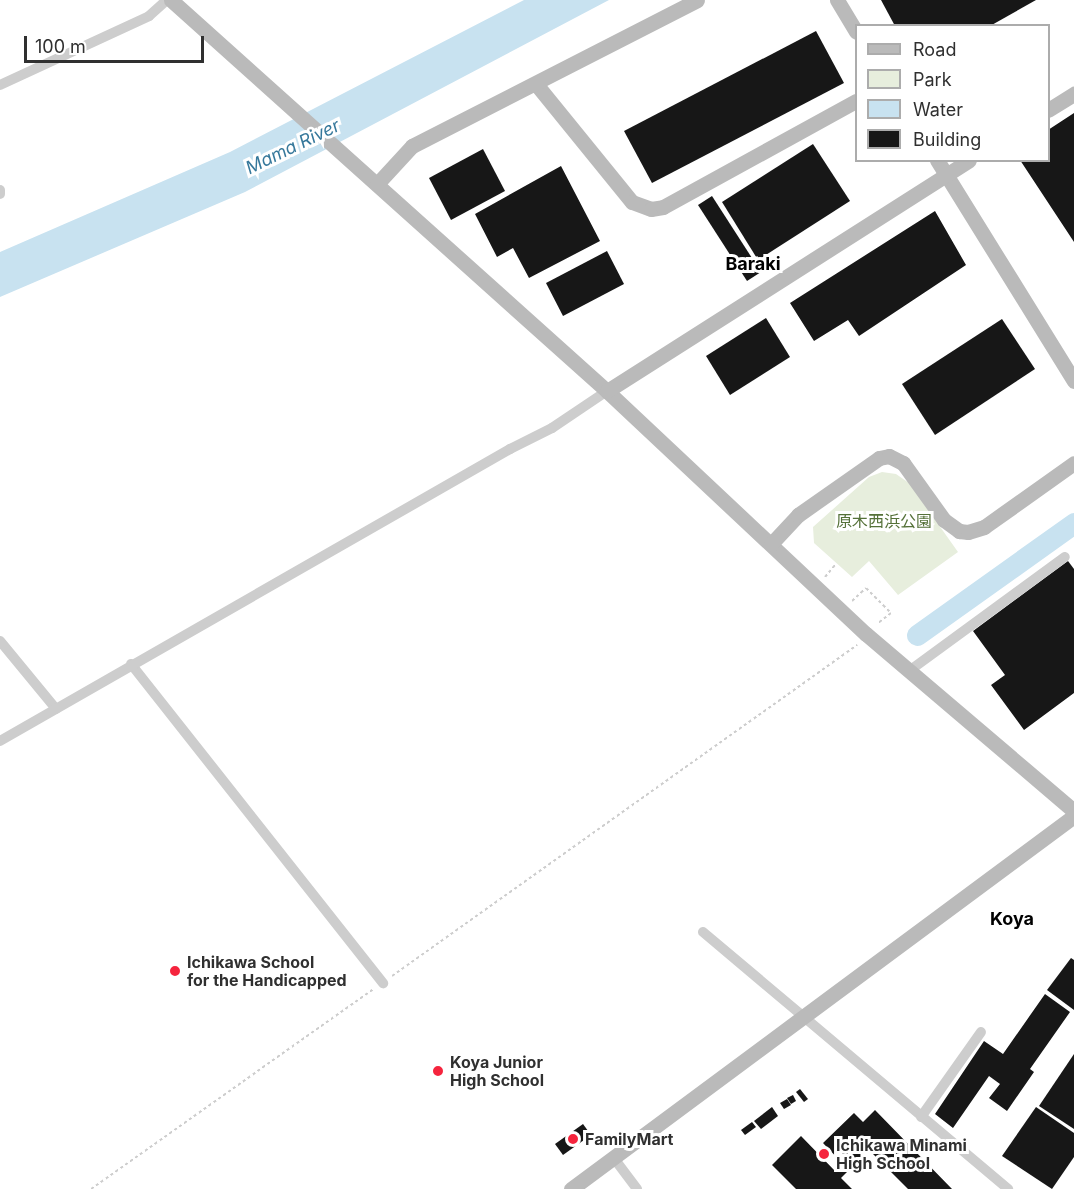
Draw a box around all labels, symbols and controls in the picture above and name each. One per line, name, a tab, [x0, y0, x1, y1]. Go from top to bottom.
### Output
scale bar	[27, 24, 207, 62]
legend	[855, 24, 1050, 162]
text: 100 m	[35, 36, 86, 57]
text: Road	[913, 39, 956, 60]
text: Park	[913, 69, 952, 90]
text: Water	[913, 99, 963, 120]
water label: Mama River	[242, 115, 344, 179]
text: Building	[913, 129, 981, 150]
district label: Baraki	[725, 253, 781, 275]
park label: 原木西浜公園	[836, 511, 932, 531]
district label: Koya	[990, 908, 1034, 930]
place label: Ichikawa School for the Handicapped	[187, 952, 347, 990]
marker: Ichikawa School for the Handicapped	[168, 964, 182, 978]
place label: Koya Junior High School	[450, 1052, 544, 1090]
marker: Koya Junior High School	[431, 1064, 445, 1078]
place label: FamilyMart	[585, 1129, 673, 1149]
marker: FamilyMart	[566, 1132, 580, 1146]
place label: Ichikawa Minami High School	[836, 1135, 967, 1173]
marker: Ichikawa Minami High School	[817, 1147, 831, 1161]

